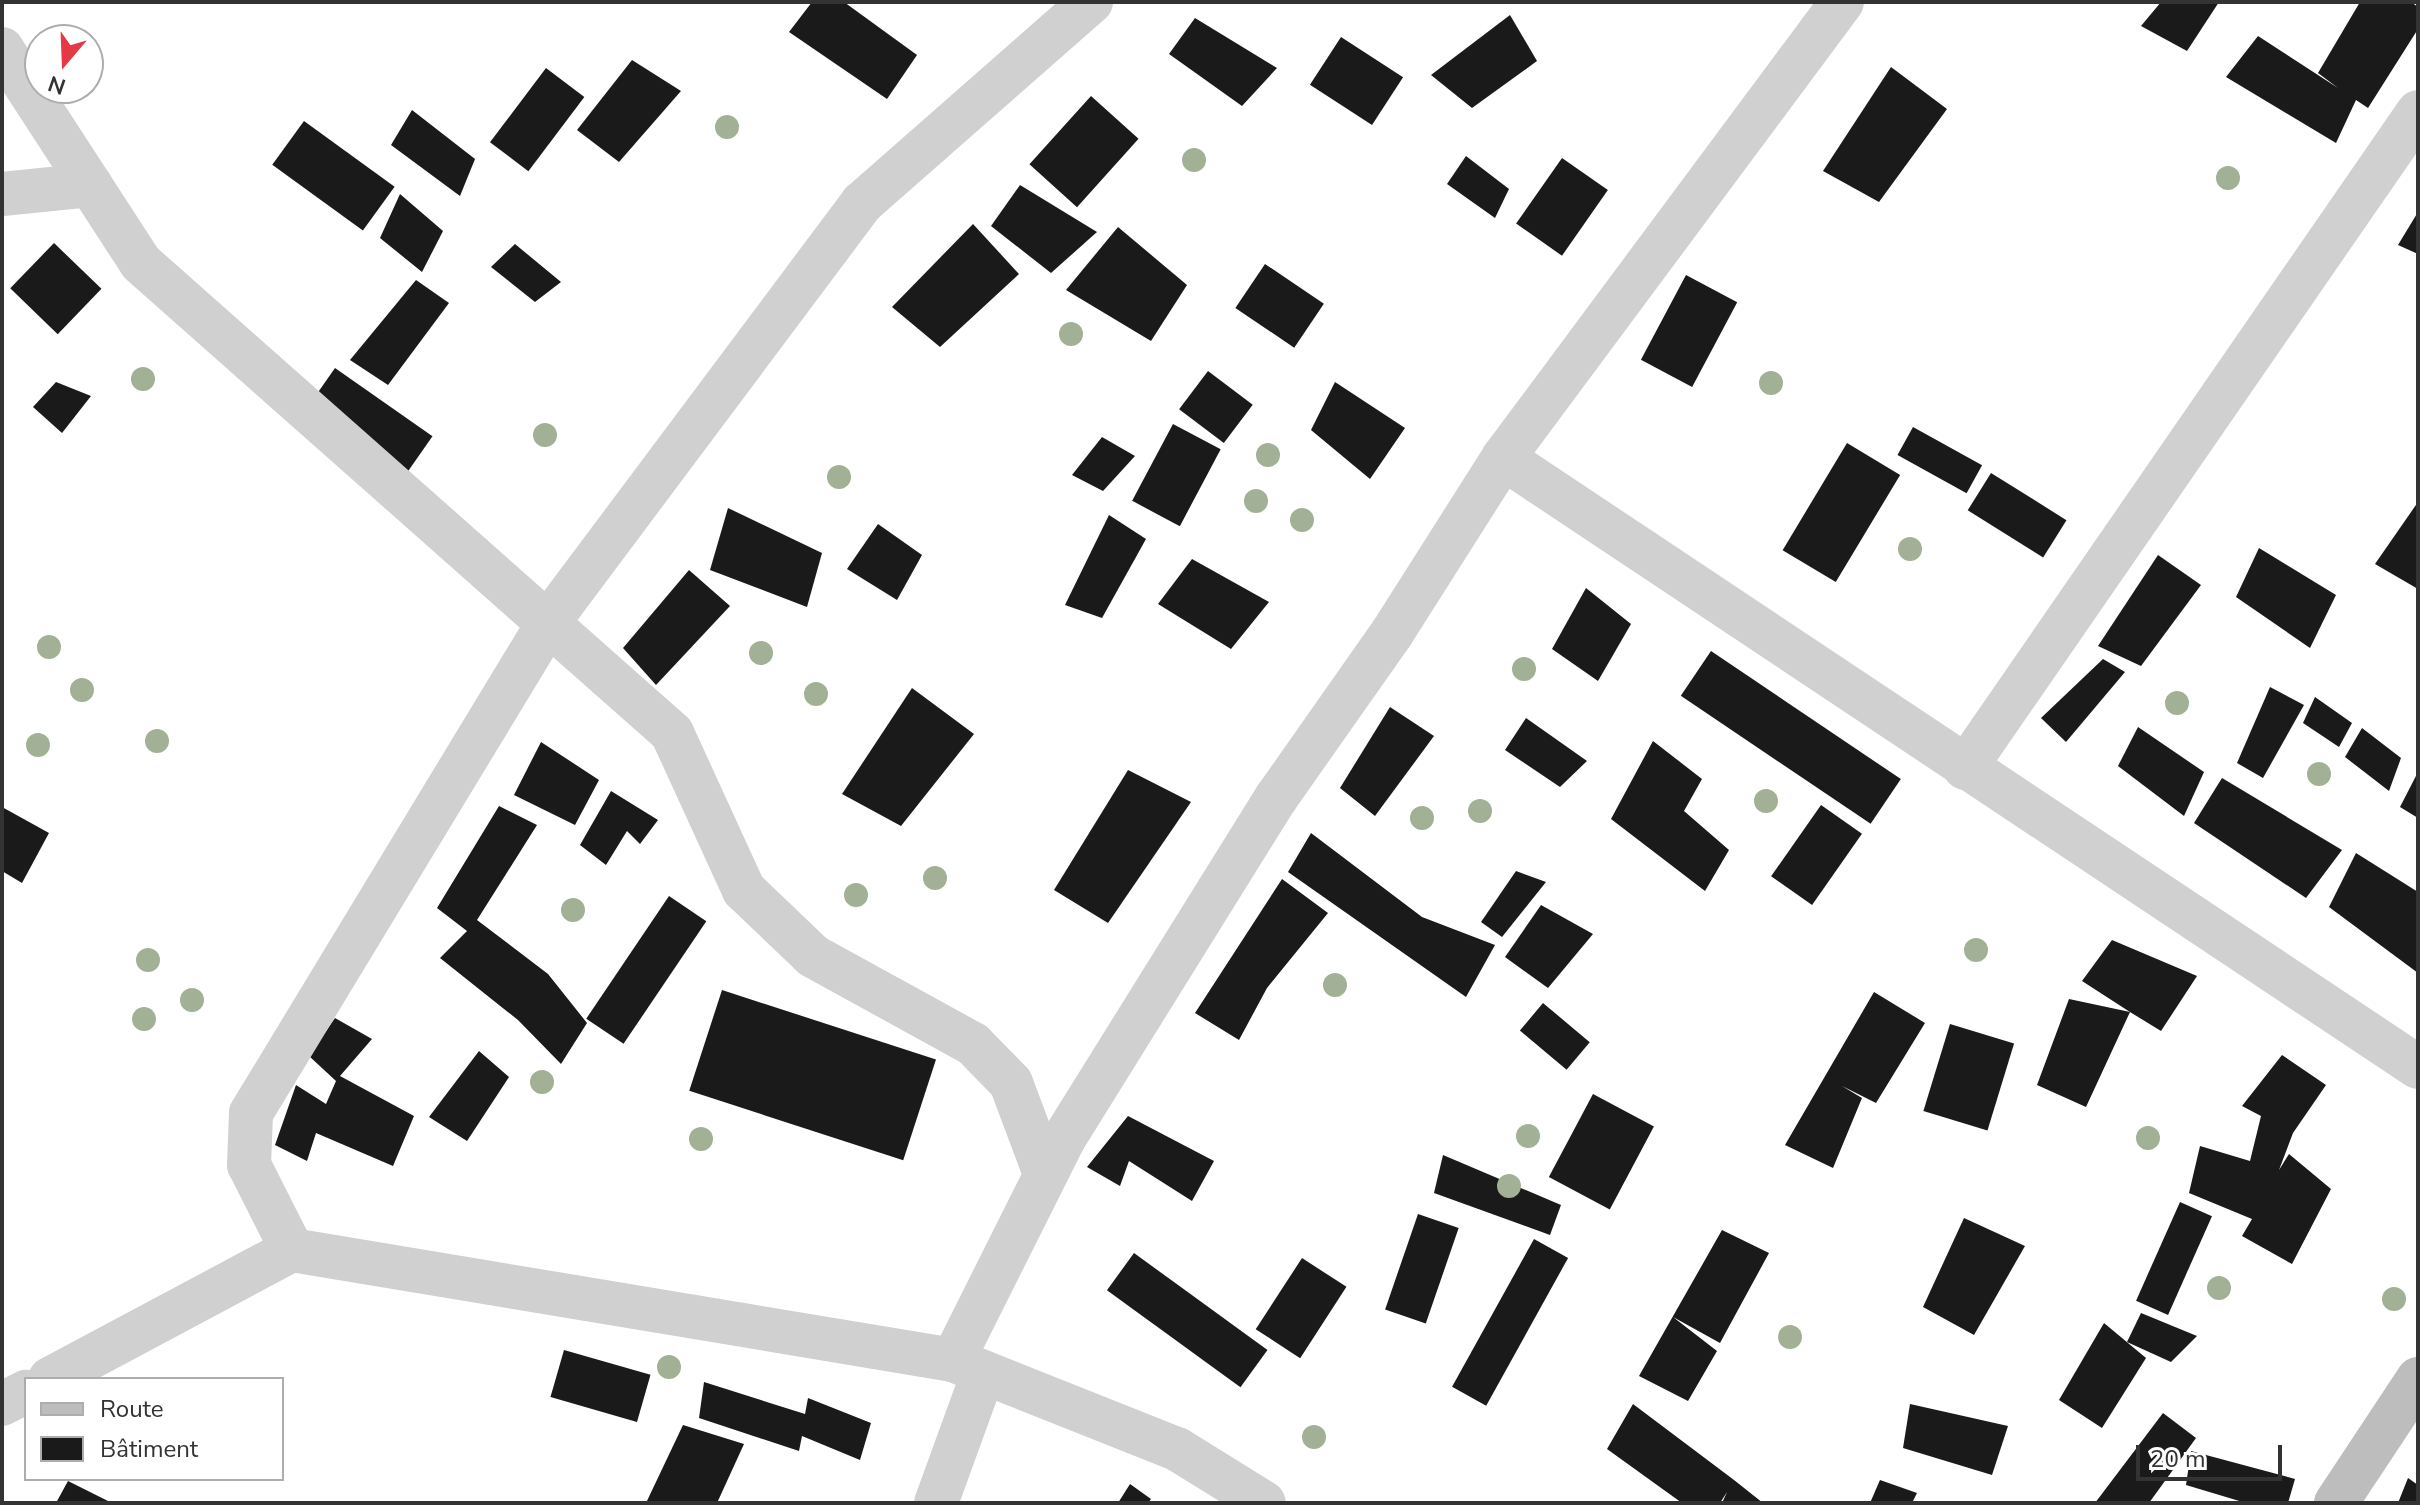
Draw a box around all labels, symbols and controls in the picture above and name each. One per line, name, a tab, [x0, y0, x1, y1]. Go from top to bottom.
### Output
north arrow	[24, 24, 104, 104]
text: N	[44, 68, 70, 102]
legend	[24, 1377, 284, 1481]
text: Route	[100, 1393, 164, 1425]
scale bar	[2140, 1429, 2286, 1479]
text: Bâtiment	[100, 1433, 198, 1465]
text: 20 m	[2150, 1443, 2206, 1475]

